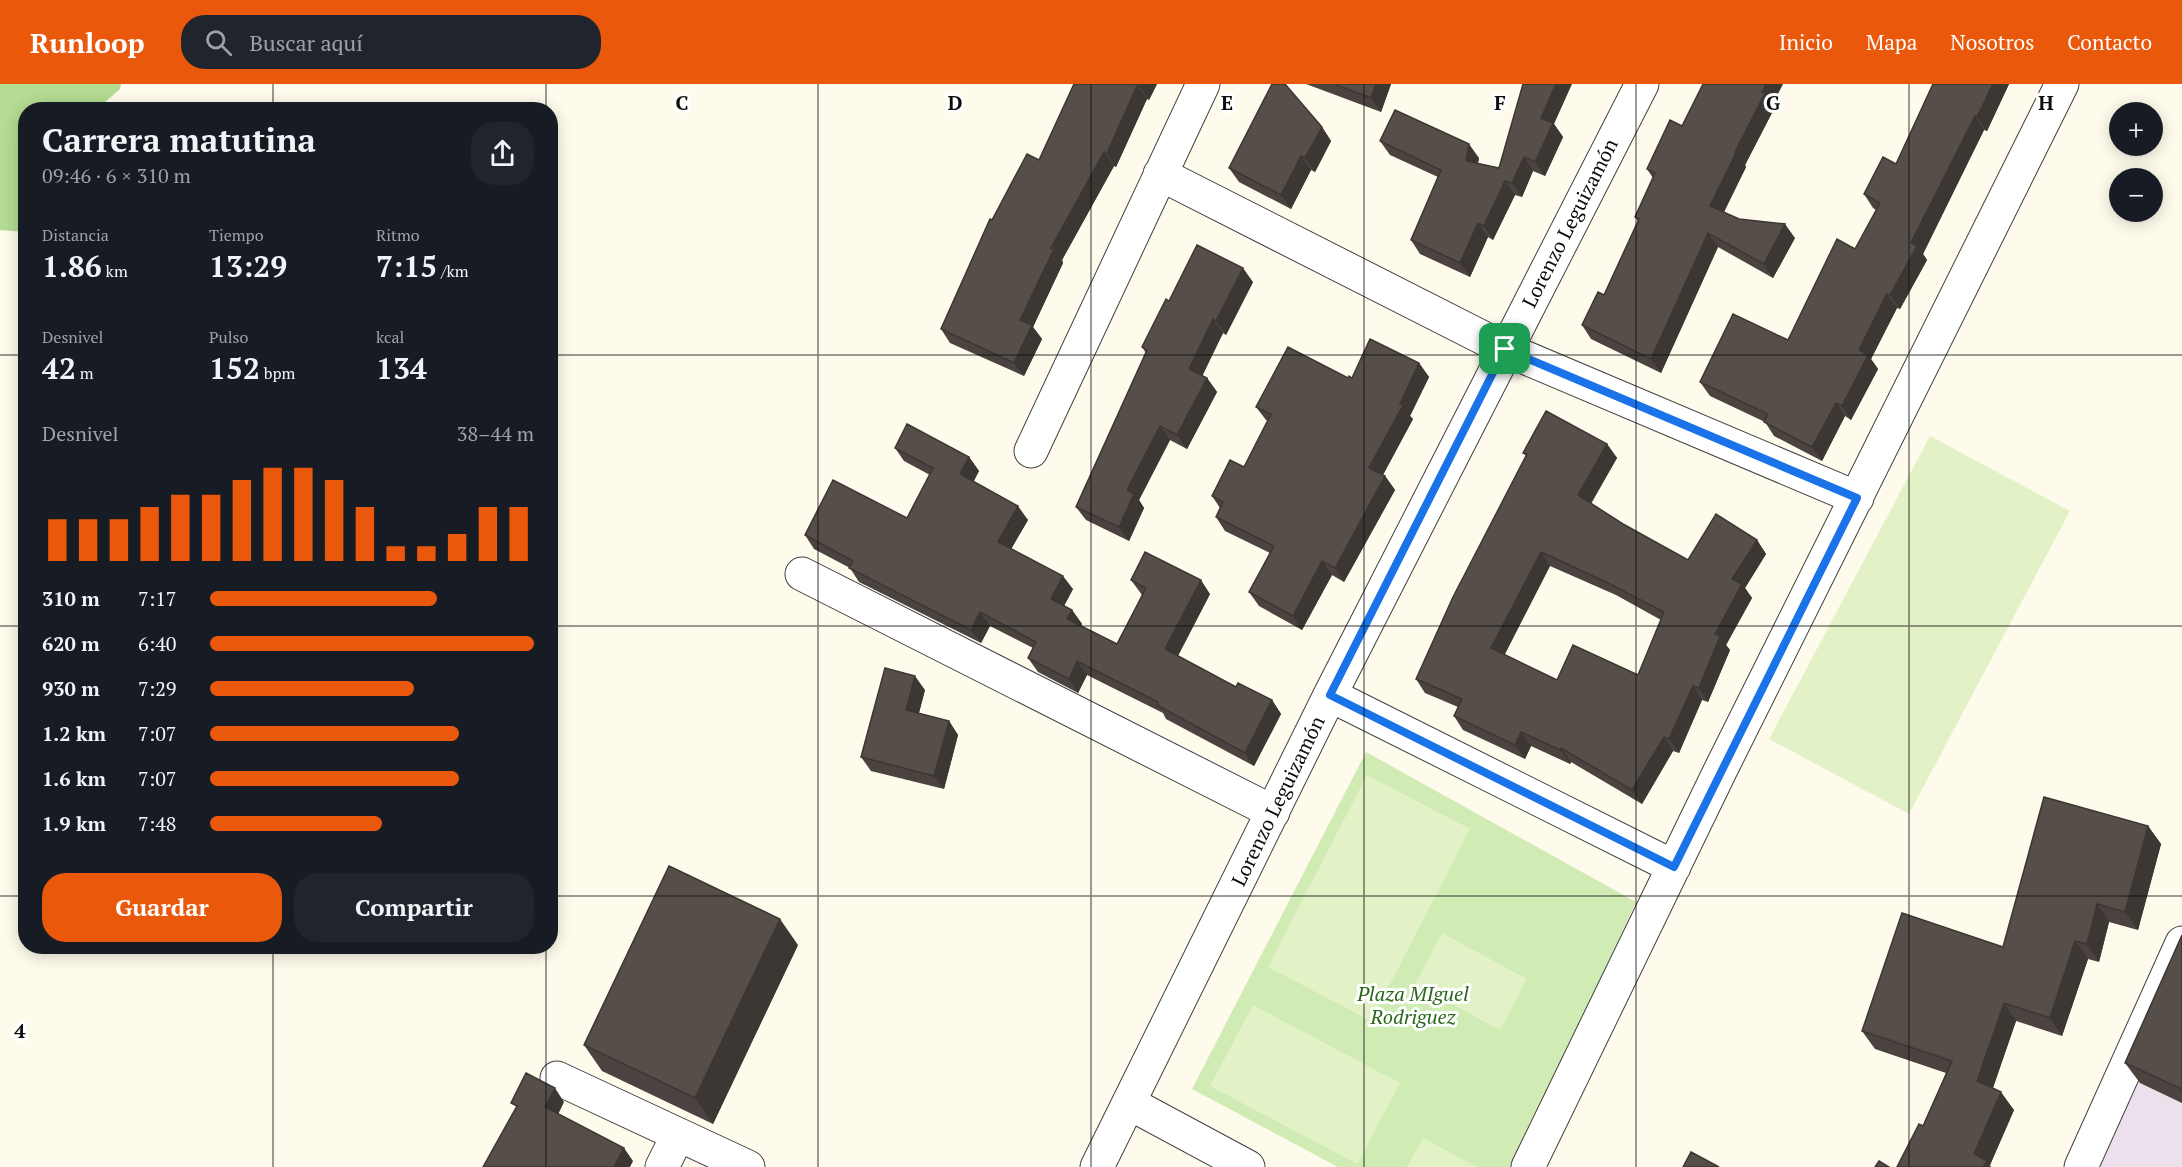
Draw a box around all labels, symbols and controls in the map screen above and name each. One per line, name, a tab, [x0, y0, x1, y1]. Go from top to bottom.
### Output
search box	[181, 15, 601, 69]
text: Runloop	[30, 24, 145, 61]
icon: search	[202, 26, 235, 59]
text: Buscar aquí	[250, 28, 363, 57]
text: Inicio	[1779, 28, 1833, 56]
text: Mapa	[1866, 28, 1917, 56]
text: Nosotros	[1950, 28, 2034, 56]
text: Contacto	[2067, 28, 2152, 56]
text: C	[675, 89, 689, 116]
text: D	[948, 89, 962, 116]
text: E	[1221, 89, 1233, 116]
text: F	[1494, 89, 1506, 116]
text: G	[1766, 89, 1780, 116]
text: H	[2038, 89, 2054, 116]
map controls	[2109, 102, 2163, 222]
button: +	[2109, 102, 2163, 156]
text: Carrera matutina	[42, 118, 316, 161]
button: share	[471, 122, 534, 185]
street label: Lorenzo Leguizamón	[1515, 134, 1624, 312]
text: 09:46 · 6 × 310 m	[42, 162, 191, 189]
button: −	[2109, 168, 2163, 222]
text: Distancia	[42, 224, 109, 246]
text: Tiempo	[209, 224, 263, 246]
text: Ritmo	[376, 224, 420, 246]
text: 1.86	[42, 246, 102, 286]
text: 13:29	[209, 246, 287, 286]
text: 7:15	[376, 246, 437, 286]
text: km	[102, 260, 128, 282]
text: /km	[437, 260, 469, 282]
pin	[1479, 323, 1530, 374]
text: Desnivel	[42, 326, 103, 348]
text: Pulso	[209, 326, 248, 348]
text: kcal	[376, 326, 404, 348]
icon: arrive	[1488, 332, 1521, 365]
text: 42	[42, 348, 76, 388]
text: 152	[209, 348, 260, 388]
text: 134	[376, 348, 427, 388]
text: m	[76, 362, 94, 384]
text: bpm	[260, 362, 295, 384]
text: Desnivel	[42, 420, 119, 447]
text: 38–44 m	[457, 420, 534, 447]
text: 310 m	[42, 585, 100, 612]
text: 7:17	[138, 585, 177, 612]
text: 620 m	[42, 630, 100, 657]
text: 6:40	[138, 630, 177, 657]
text: 930 m	[42, 675, 100, 702]
text: 7:29	[138, 675, 177, 702]
street label: Lorenzo Leguizamón	[1225, 711, 1331, 890]
text: 1.2 km	[42, 720, 106, 747]
text: 7:07	[138, 720, 177, 747]
text: 1.6 km	[42, 765, 106, 792]
text: 7:07	[138, 765, 177, 792]
text: 1.9 km	[42, 810, 106, 837]
text: 7:48	[138, 810, 177, 837]
button: Guardar	[42, 873, 282, 942]
button: Compartir	[294, 873, 534, 942]
park label: Plaza MIguel Rodriguez	[1356, 980, 1469, 1030]
text: 4	[14, 1017, 26, 1044]

